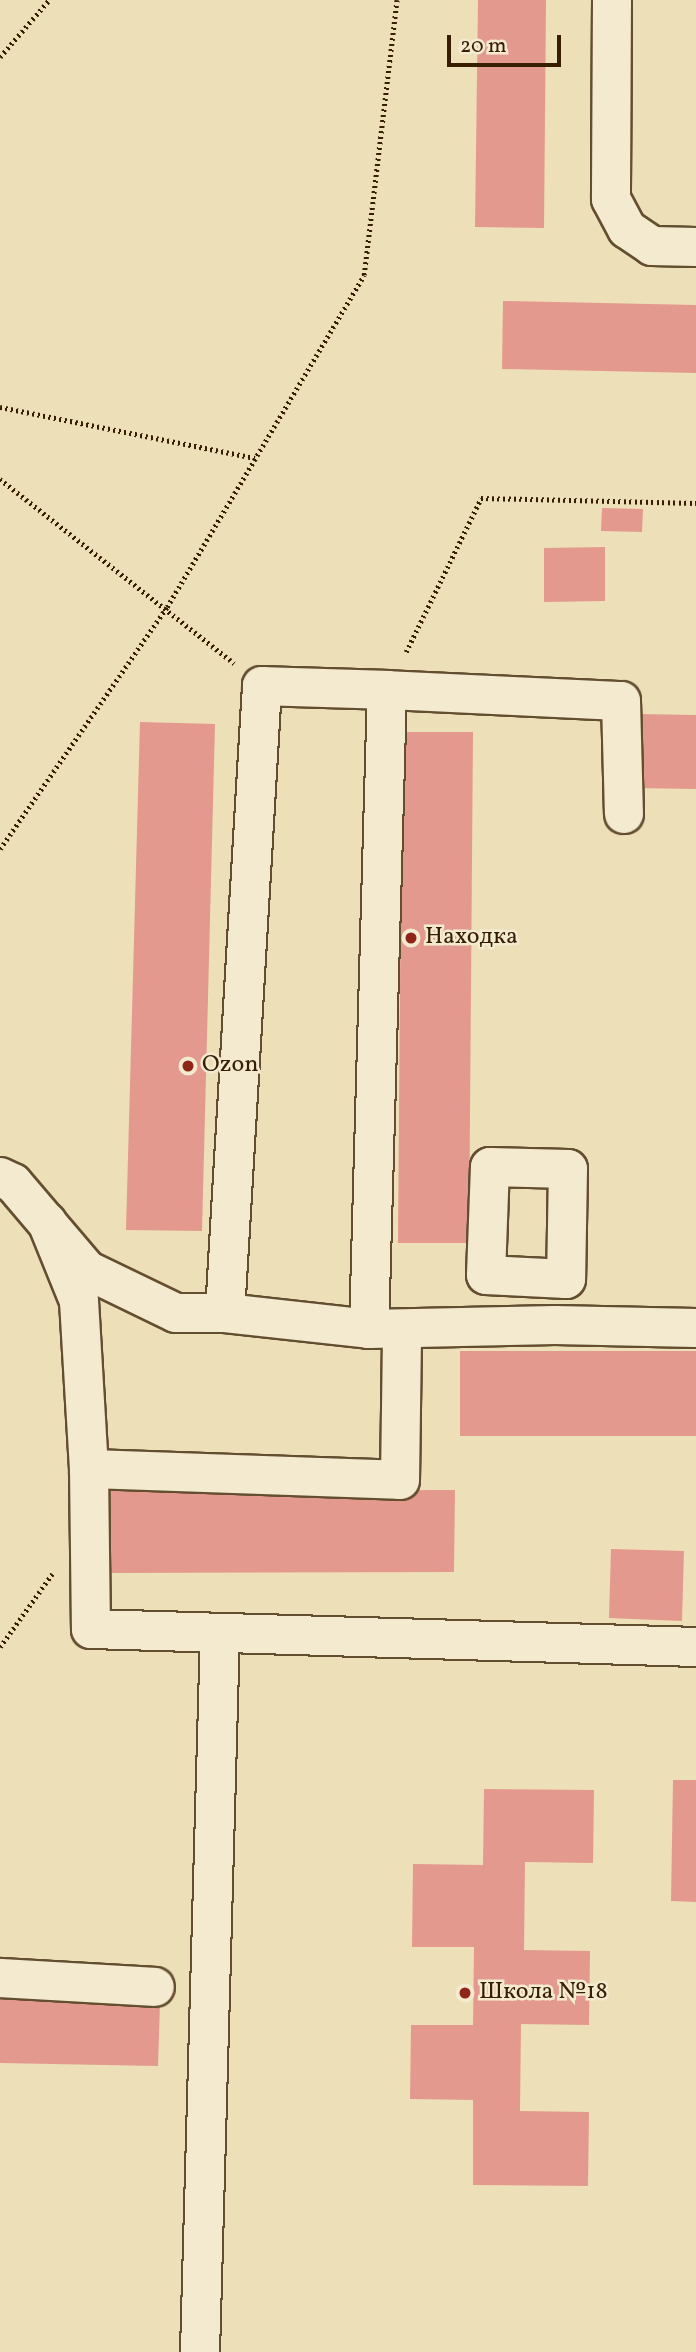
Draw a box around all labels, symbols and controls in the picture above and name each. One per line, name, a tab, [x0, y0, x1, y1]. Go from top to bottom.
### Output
scale bar	[451, 21, 565, 65]
text: 20 m	[460, 32, 506, 61]
place label: Находка	[425, 924, 518, 952]
marker: Находка	[403, 930, 419, 946]
place label: Ozon	[202, 1052, 259, 1080]
marker: Ozon	[180, 1058, 196, 1074]
place label: Школа №18	[479, 1979, 608, 2007]
marker: Школа №18	[457, 1985, 473, 2001]

